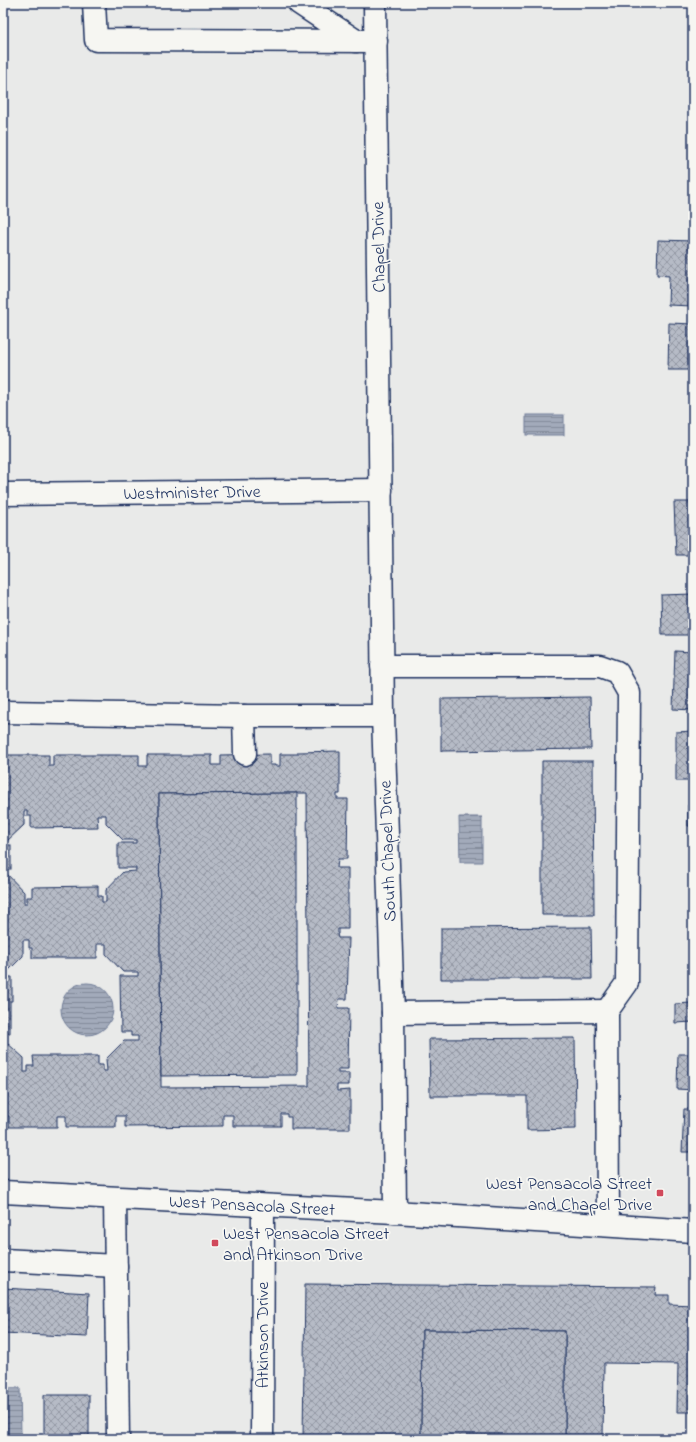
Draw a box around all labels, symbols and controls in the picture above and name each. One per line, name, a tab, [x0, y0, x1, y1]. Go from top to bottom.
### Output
street label: Chapel Drive	[366, 200, 394, 293]
street label: Westminister Drive	[123, 480, 262, 508]
street label: South Chapel Drive	[374, 779, 404, 922]
place label: West Pensacola Street and Chapel Drive	[486, 1172, 653, 1219]
marker: West Pensacola Street and Chapel Drive	[655, 1188, 665, 1198]
street label: West Pensacola Street	[168, 1190, 336, 1224]
place label: West Pensacola Street and Atkinson Drive	[223, 1222, 389, 1269]
marker: West Pensacola Street and Atkinson Drive	[210, 1238, 220, 1248]
street label: Atkinson Drive	[251, 1281, 277, 1388]

